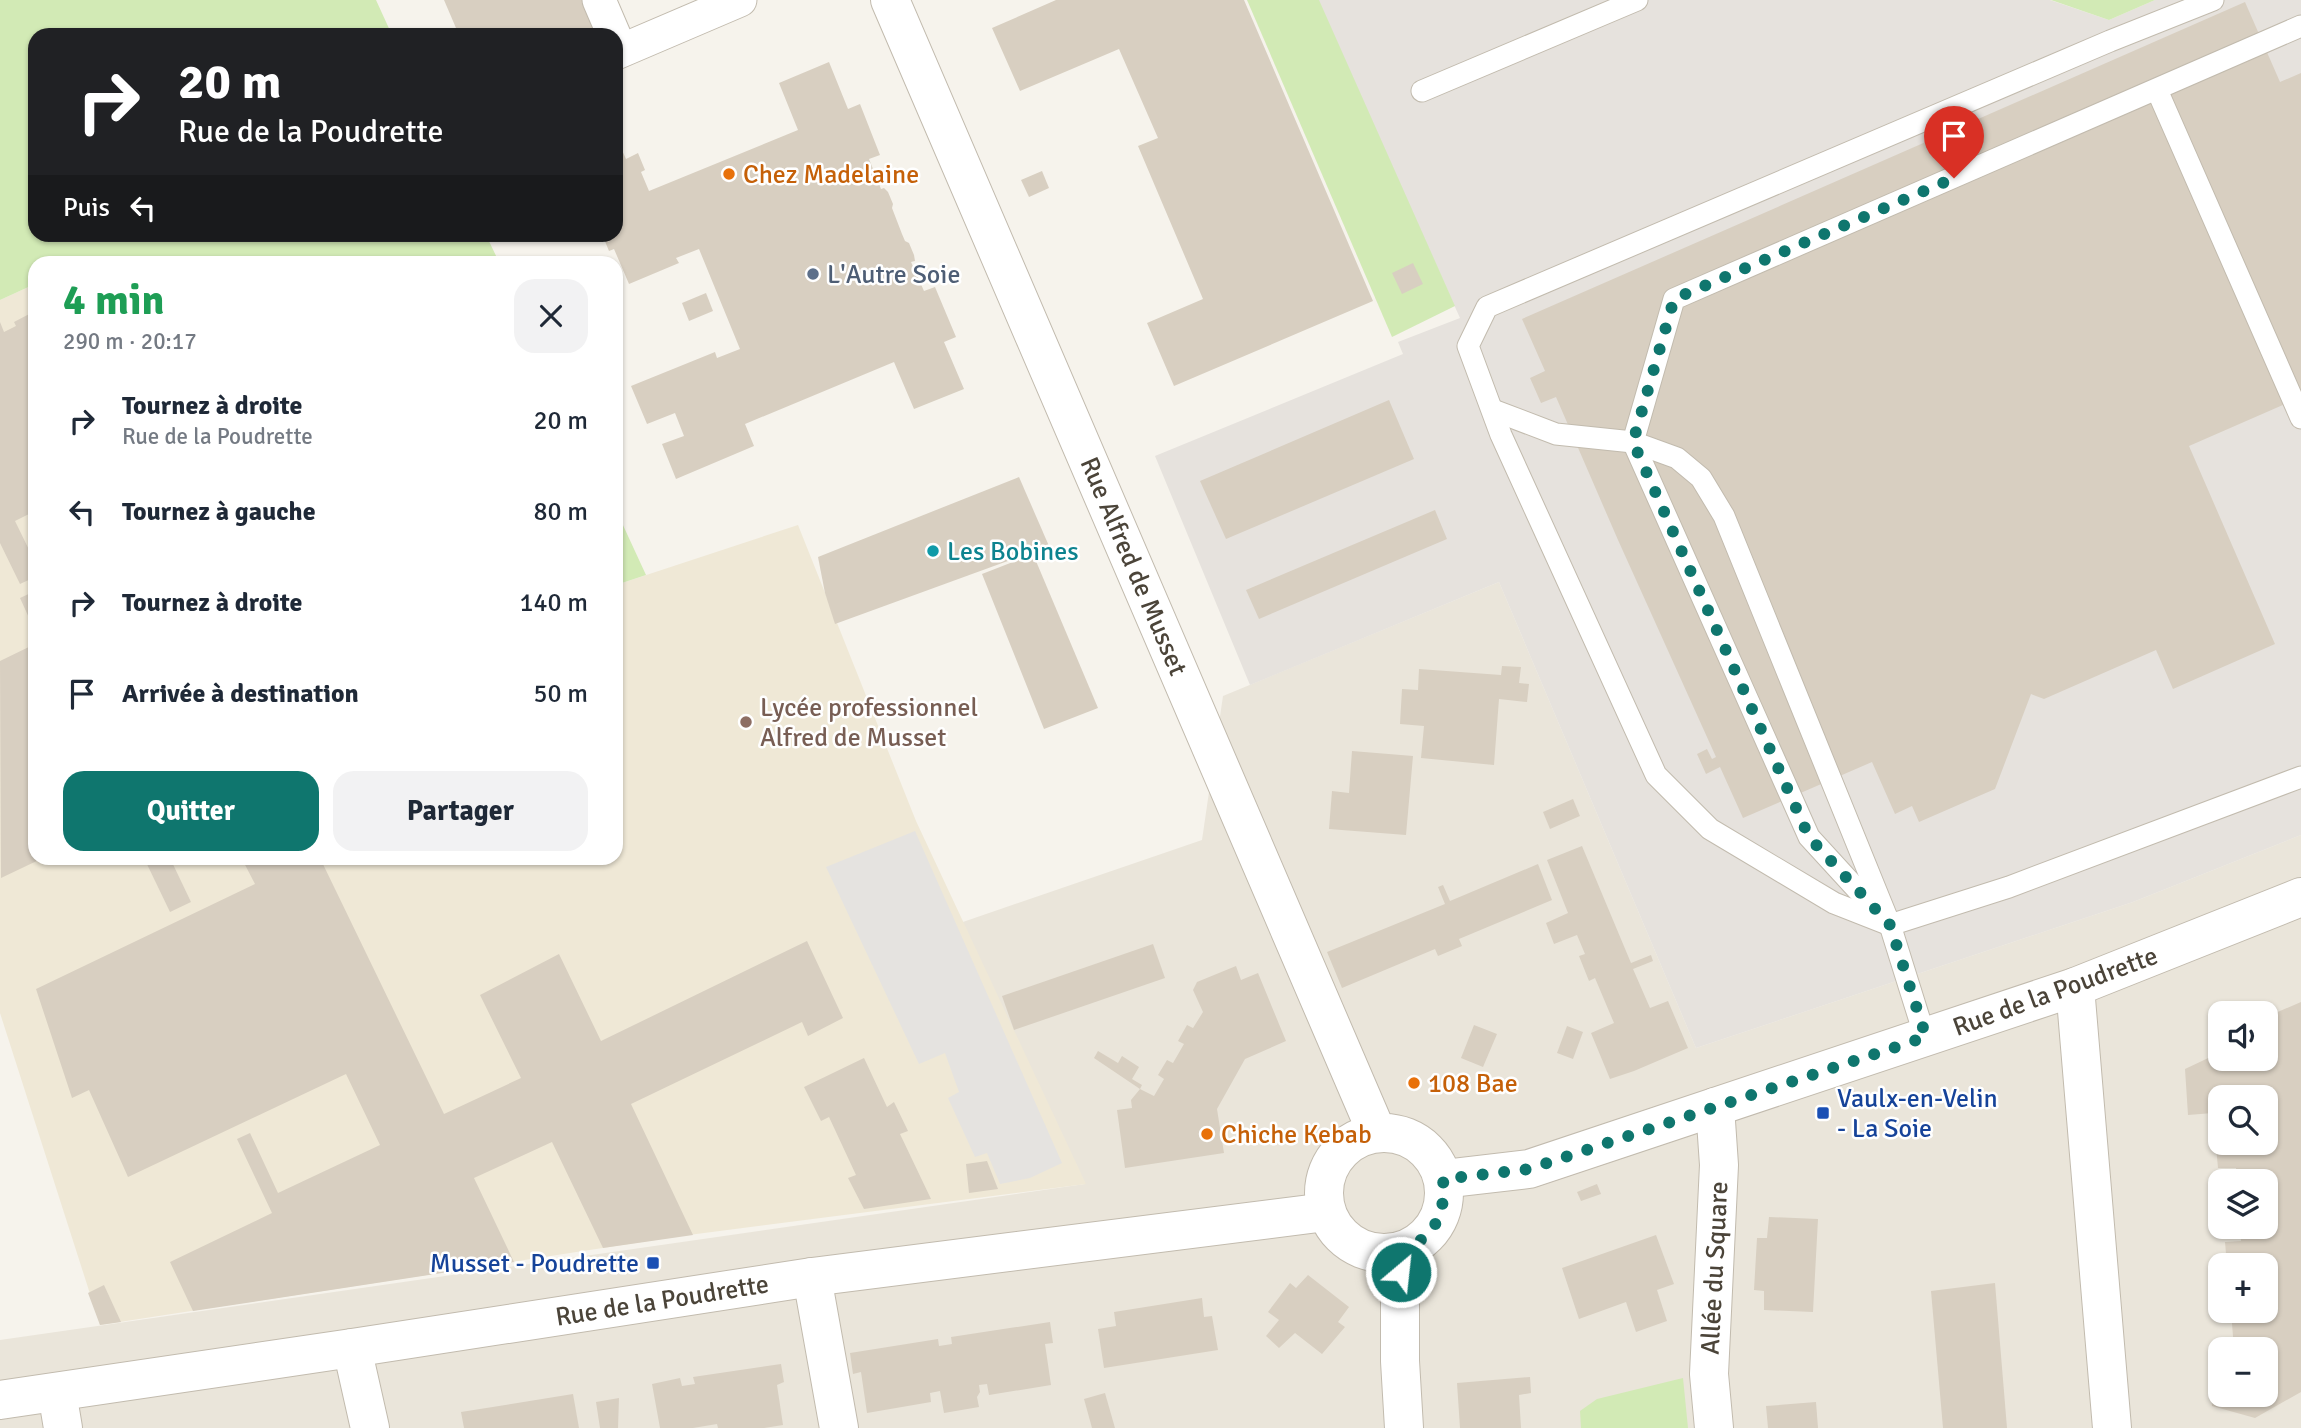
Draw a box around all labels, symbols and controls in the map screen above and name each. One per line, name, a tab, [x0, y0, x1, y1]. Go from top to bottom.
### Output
text: 20 m	[178, 52, 281, 112]
icon: right	[63, 56, 154, 147]
pin	[1924, 106, 1984, 178]
text: Rue de la Poudrette	[178, 112, 443, 151]
icon: arrive	[1935, 117, 1973, 155]
place label: Chez Madelaine	[743, 159, 919, 191]
marker: Chez Madelaine	[721, 166, 737, 182]
icon: left	[124, 189, 162, 227]
text: Puis	[63, 192, 110, 224]
place label: L'Autre Soie	[827, 259, 960, 291]
marker: L'Autre Soie	[805, 266, 821, 282]
text: 4 min	[63, 275, 164, 326]
button: close	[514, 279, 588, 353]
text: 290 m · 20:17	[63, 327, 197, 356]
text: Tournez à droite	[122, 390, 302, 422]
icon: right	[63, 402, 101, 440]
text: 20 m	[533, 405, 588, 437]
text: Rue de la Poudrette	[122, 422, 313, 451]
street label: Rue Alfred de Musset	[1073, 452, 1194, 681]
icon: left	[63, 493, 101, 531]
text: Tournez à gauche	[122, 496, 316, 528]
text: 80 m	[533, 496, 588, 528]
place label: Les Bobines	[947, 536, 1079, 568]
marker: Les Bobines	[925, 543, 941, 559]
icon: right	[63, 584, 101, 622]
text: Tournez à droite	[122, 587, 302, 619]
text: 140 m	[519, 587, 588, 619]
icon: arrive	[63, 675, 101, 713]
text: Arrivée à destination	[122, 678, 359, 710]
text: 50 m	[533, 678, 588, 710]
place label: Lycée professionnel Alfred de Musset	[760, 692, 978, 754]
marker: Lycée professionnel Alfred de Musset	[738, 714, 754, 730]
button: Quitter	[63, 771, 319, 851]
button: Partager	[333, 771, 588, 851]
street label: Rue de la Poudrette	[1949, 940, 2162, 1044]
map controls	[2208, 1001, 2278, 1407]
button: sound	[2208, 1001, 2278, 1071]
place label: 108 Bae	[1428, 1068, 1518, 1100]
marker: 108 Bae	[1406, 1075, 1422, 1091]
place label: Vaulx-en-Velin - La Soie	[1837, 1083, 1998, 1145]
button: search	[2208, 1085, 2278, 1155]
marker: Vaulx-en-Velin - La Soie	[1815, 1105, 1831, 1121]
place label: Chiche Kebab	[1221, 1119, 1372, 1151]
marker: Chiche Kebab	[1199, 1126, 1215, 1142]
button: layers	[2208, 1169, 2278, 1239]
street label: Allée du Square	[1694, 1181, 1736, 1356]
position arrow	[1364, 1235, 1438, 1309]
place label: Musset - Poudrette	[430, 1248, 639, 1280]
button: +	[2208, 1253, 2278, 1323]
marker: Musset - Poudrette	[645, 1255, 661, 1271]
street label: Rue de la Poudrette	[553, 1268, 771, 1334]
button: −	[2208, 1337, 2278, 1407]

